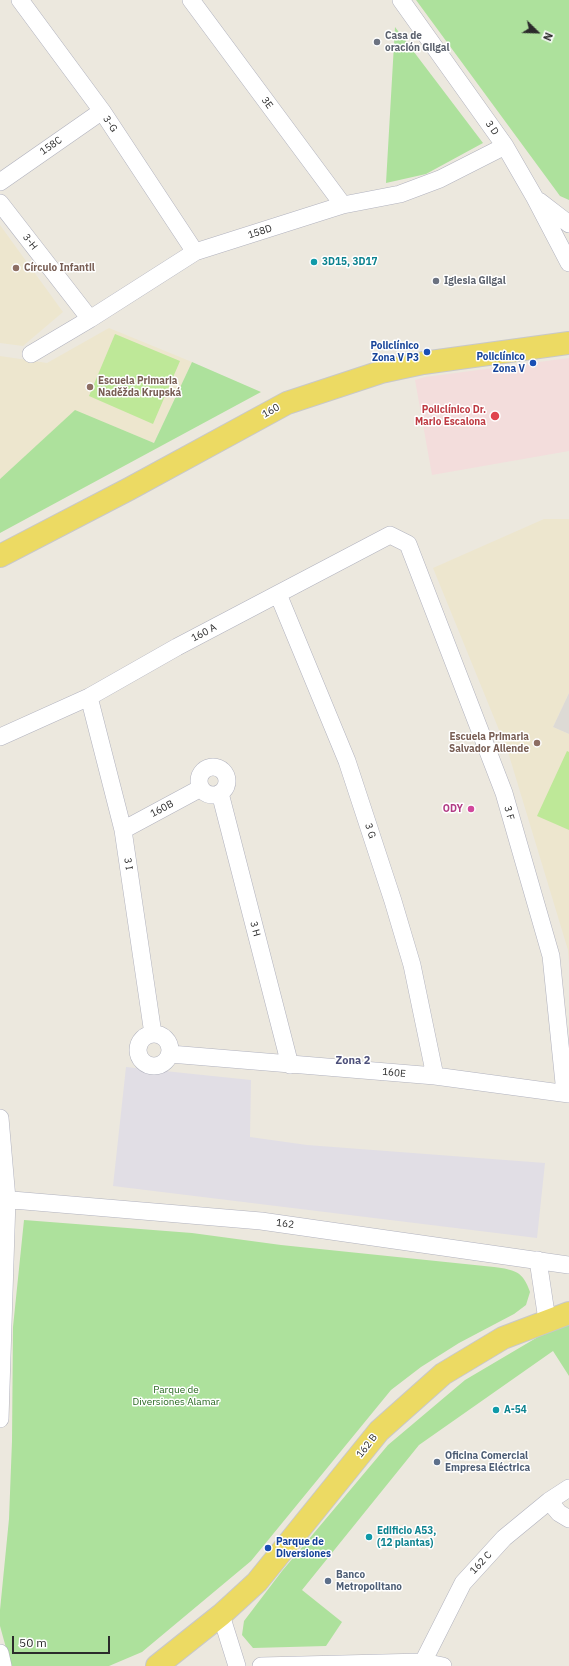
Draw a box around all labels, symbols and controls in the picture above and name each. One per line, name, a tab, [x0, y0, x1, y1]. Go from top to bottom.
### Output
north arrow	[517, 12, 557, 52]
place label: Casa de oración Gilgal	[385, 30, 450, 54]
text: N	[540, 30, 556, 43]
marker: Casa de oración Gilgal	[372, 37, 382, 47]
street label: 3E	[259, 95, 275, 111]
street label: 3-G	[100, 114, 120, 134]
street label: 3 D	[483, 118, 501, 138]
street label: 158C	[38, 134, 64, 158]
street label: 158D	[246, 222, 274, 242]
street label: 3-H	[20, 232, 40, 252]
place label: 3D15, 3D17	[322, 256, 377, 268]
marker: 3D15, 3D17	[309, 257, 319, 267]
place label: Círculo Infantil	[24, 262, 95, 274]
marker: Círculo Infantil	[11, 263, 21, 273]
place label: Iglesia Gilgal	[444, 275, 506, 287]
marker: Iglesia Gilgal	[431, 276, 441, 286]
place label: Policlínico Zona V P3	[370, 340, 419, 364]
marker: Policlínico Zona V P3	[422, 347, 432, 357]
place label: Policlínico Zona V	[476, 351, 525, 374]
marker: Policlínico Zona V	[528, 358, 538, 368]
place label: Escuela Primaria Naděžda Krupská	[98, 375, 181, 398]
marker: Escuela Primaria Naděžda Krupská	[85, 382, 95, 392]
street label: 160	[260, 401, 282, 421]
place label: Policlínico Dr. Mario Escalona	[415, 404, 486, 428]
marker: Policlínico Dr. Mario Escalona	[489, 410, 501, 422]
street label: 160 A	[189, 621, 219, 645]
place label: Escuela Primaria Salvador Allende	[449, 731, 529, 754]
marker: Escuela Primaria Salvador Allende	[532, 738, 542, 748]
street label: 160B	[148, 798, 176, 820]
place label: ODY	[443, 803, 463, 815]
marker: ODY	[466, 804, 476, 814]
street label: 3 F	[501, 805, 517, 821]
street label: 3 G	[362, 822, 378, 840]
street label: 3 I	[121, 857, 135, 871]
street label: 3 H	[247, 920, 263, 938]
district label: Zona 2	[336, 1054, 370, 1068]
street label: 160E	[382, 1066, 406, 1080]
street label: 162	[275, 1217, 295, 1231]
park label: Parque de Diversiones Alamar	[133, 1384, 219, 1408]
place label: A-54	[504, 1404, 527, 1416]
marker: A-54	[491, 1405, 501, 1415]
street label: 162 B	[354, 1432, 380, 1460]
place label: Oficina Comercial Empresa Eléctrica	[445, 1450, 530, 1474]
marker: Oficina Comercial Empresa Eléctrica	[432, 1457, 442, 1467]
place label: Edificio A53, (12 plantas)	[377, 1525, 436, 1548]
marker: Edificio A53, (12 plantas)	[364, 1532, 374, 1542]
place label: Parque de Diversiones	[276, 1536, 331, 1560]
marker: Parque de Diversiones	[263, 1543, 273, 1553]
street label: 162 C	[468, 1549, 494, 1577]
place label: Banco Metropolitano	[336, 1569, 402, 1592]
marker: Banco Metropolitano	[323, 1576, 333, 1586]
scale bar	[14, 1628, 112, 1654]
text: 50 m	[19, 1635, 47, 1650]

